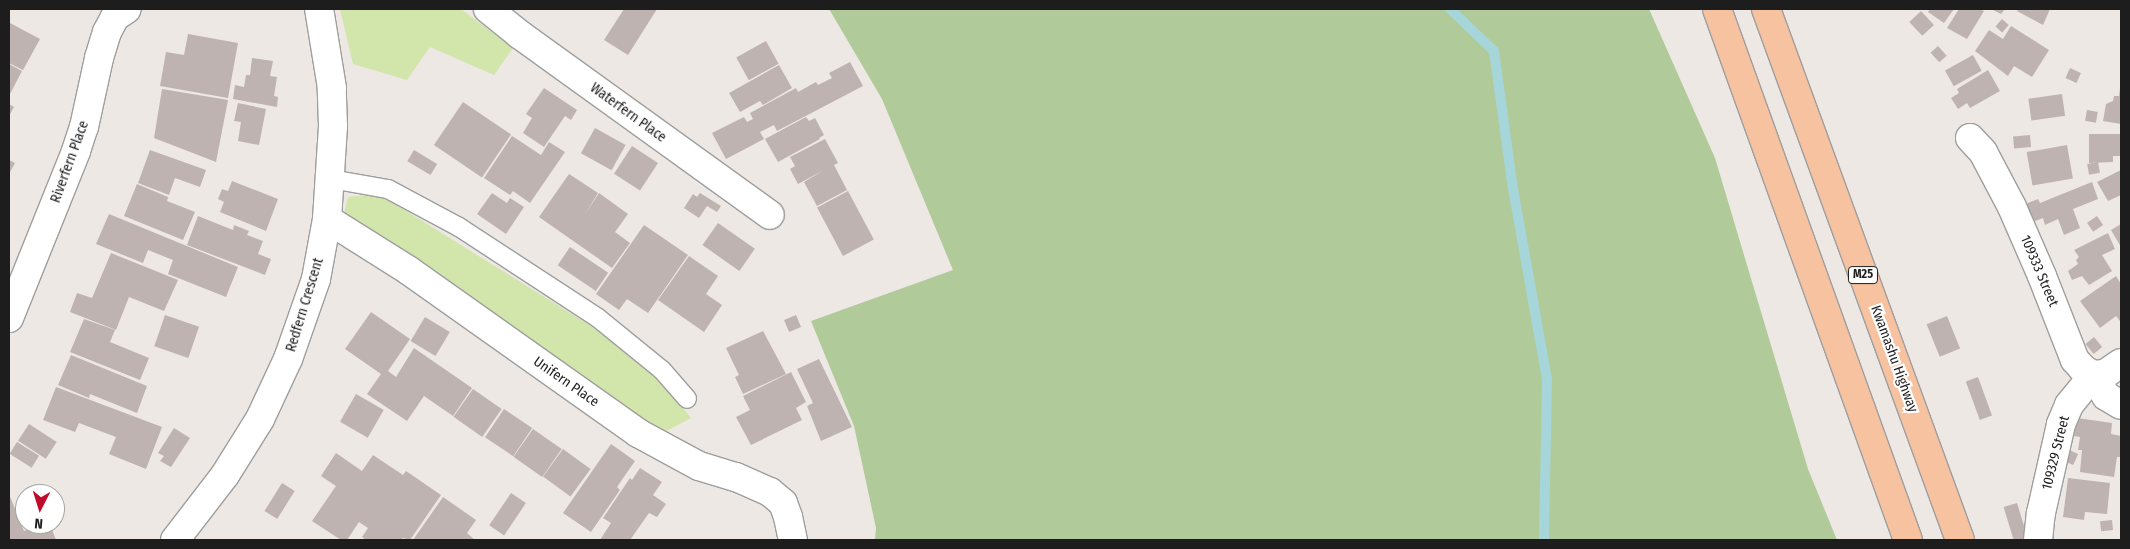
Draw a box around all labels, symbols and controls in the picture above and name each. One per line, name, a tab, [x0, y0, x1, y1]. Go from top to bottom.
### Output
street label: Waterfern Place	[587, 80, 669, 146]
street label: Riverfern Place	[47, 119, 93, 205]
street label: 109333 Street	[2016, 233, 2062, 309]
street label: Redfern Crescent	[283, 256, 327, 354]
road number: M25	[1847, 266, 1879, 284]
street label: Kwamashu Highway	[1867, 303, 1921, 415]
street label: Unifern Place	[530, 353, 602, 411]
street label: 109329 Street	[2039, 414, 2073, 492]
north arrow	[15, 484, 65, 534]
text: N	[34, 515, 44, 532]

